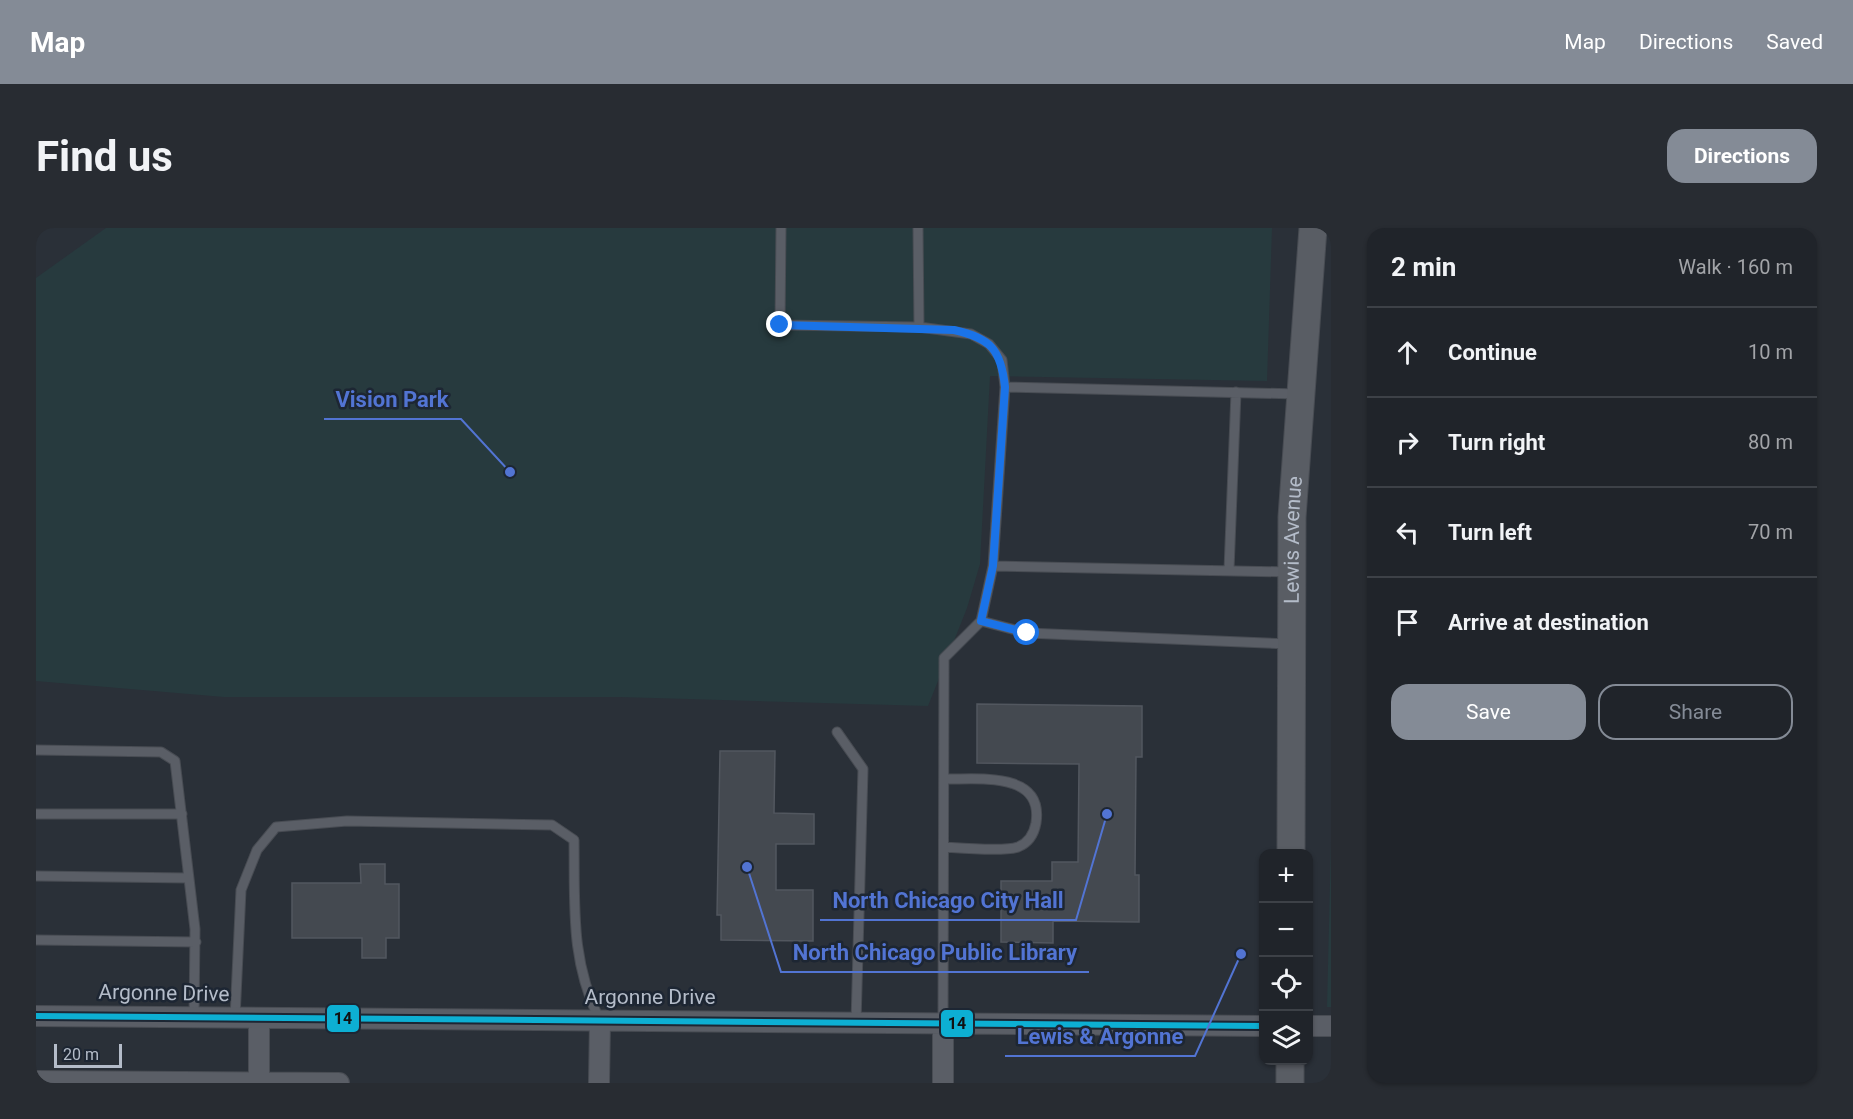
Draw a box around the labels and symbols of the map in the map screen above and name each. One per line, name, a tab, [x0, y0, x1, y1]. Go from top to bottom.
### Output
route end	[766, 311, 792, 337]
callout: Vision Park	[324, 379, 461, 419]
text: Vision Park	[335, 387, 449, 412]
street label: Lewis Avenue	[1280, 475, 1307, 604]
route start	[1013, 619, 1039, 645]
callout: North Chicago City Hall	[820, 880, 1076, 920]
text: North Chicago City Hall	[832, 888, 1064, 913]
callout: North Chicago Public Library	[781, 932, 1089, 972]
text: North Chicago Public Library	[793, 940, 1078, 965]
street label: Argonne Drive	[98, 980, 230, 1006]
street label: Argonne Drive	[584, 985, 716, 1009]
line badge: 14	[326, 1004, 360, 1033]
text: 14	[334, 1009, 352, 1028]
line badge: 14	[940, 1009, 974, 1038]
text: 14	[948, 1014, 966, 1033]
callout: Lewis & Argonne	[1005, 1016, 1195, 1056]
text: Lewis & Argonne	[1017, 1024, 1183, 1049]
scale bar	[54, 1041, 122, 1068]

